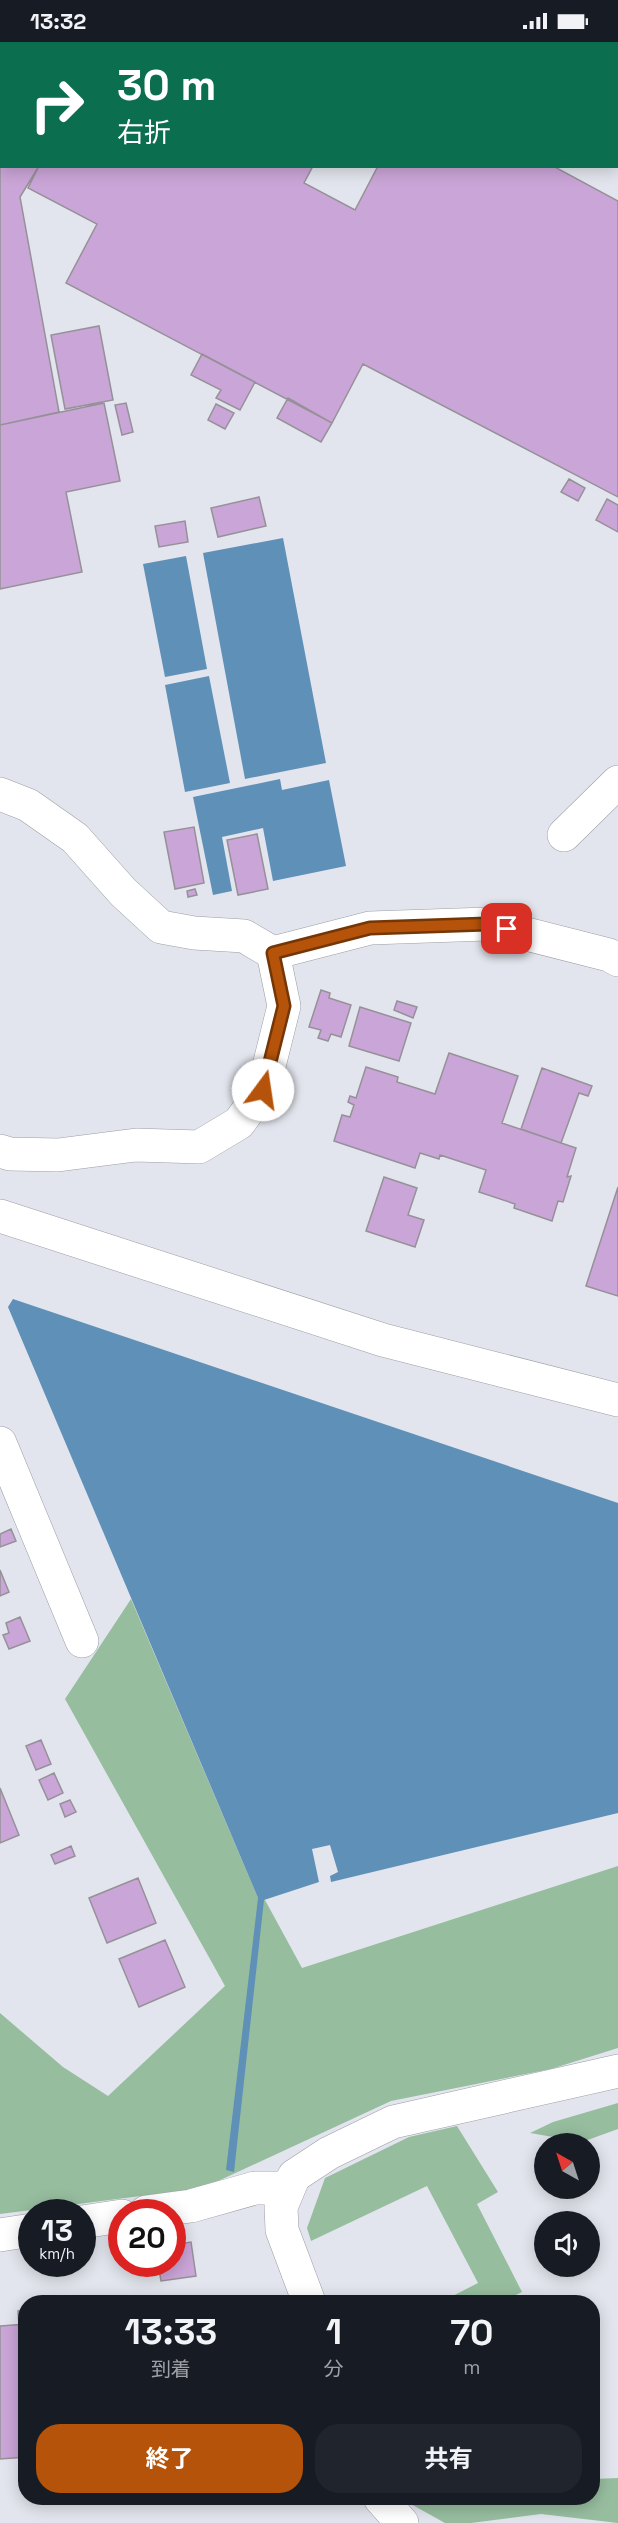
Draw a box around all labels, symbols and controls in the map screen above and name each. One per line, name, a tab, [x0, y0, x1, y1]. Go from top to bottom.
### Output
text: 13:32	[30, 7, 86, 35]
text: 30 m	[117, 59, 216, 112]
icon: right	[18, 66, 96, 144]
text: 右折	[117, 115, 171, 150]
pin	[481, 903, 532, 954]
icon: arrive	[490, 912, 523, 945]
position arrow	[231, 1058, 295, 1122]
north arrow	[534, 2133, 600, 2199]
map controls	[534, 2133, 600, 2277]
speed limit sign: 20	[108, 2199, 186, 2277]
text: 13	[41, 2211, 73, 2250]
button: sound	[534, 2211, 600, 2277]
text: km/h	[39, 2244, 75, 2263]
text: 13:33	[125, 2309, 217, 2355]
text: 1	[326, 2309, 342, 2355]
text: 70	[450, 2310, 493, 2356]
text: m	[463, 2354, 480, 2380]
text: 到着	[151, 2356, 191, 2382]
text: 分	[324, 2356, 344, 2382]
button: 終了	[36, 2424, 303, 2493]
button: 共有	[315, 2424, 582, 2493]

